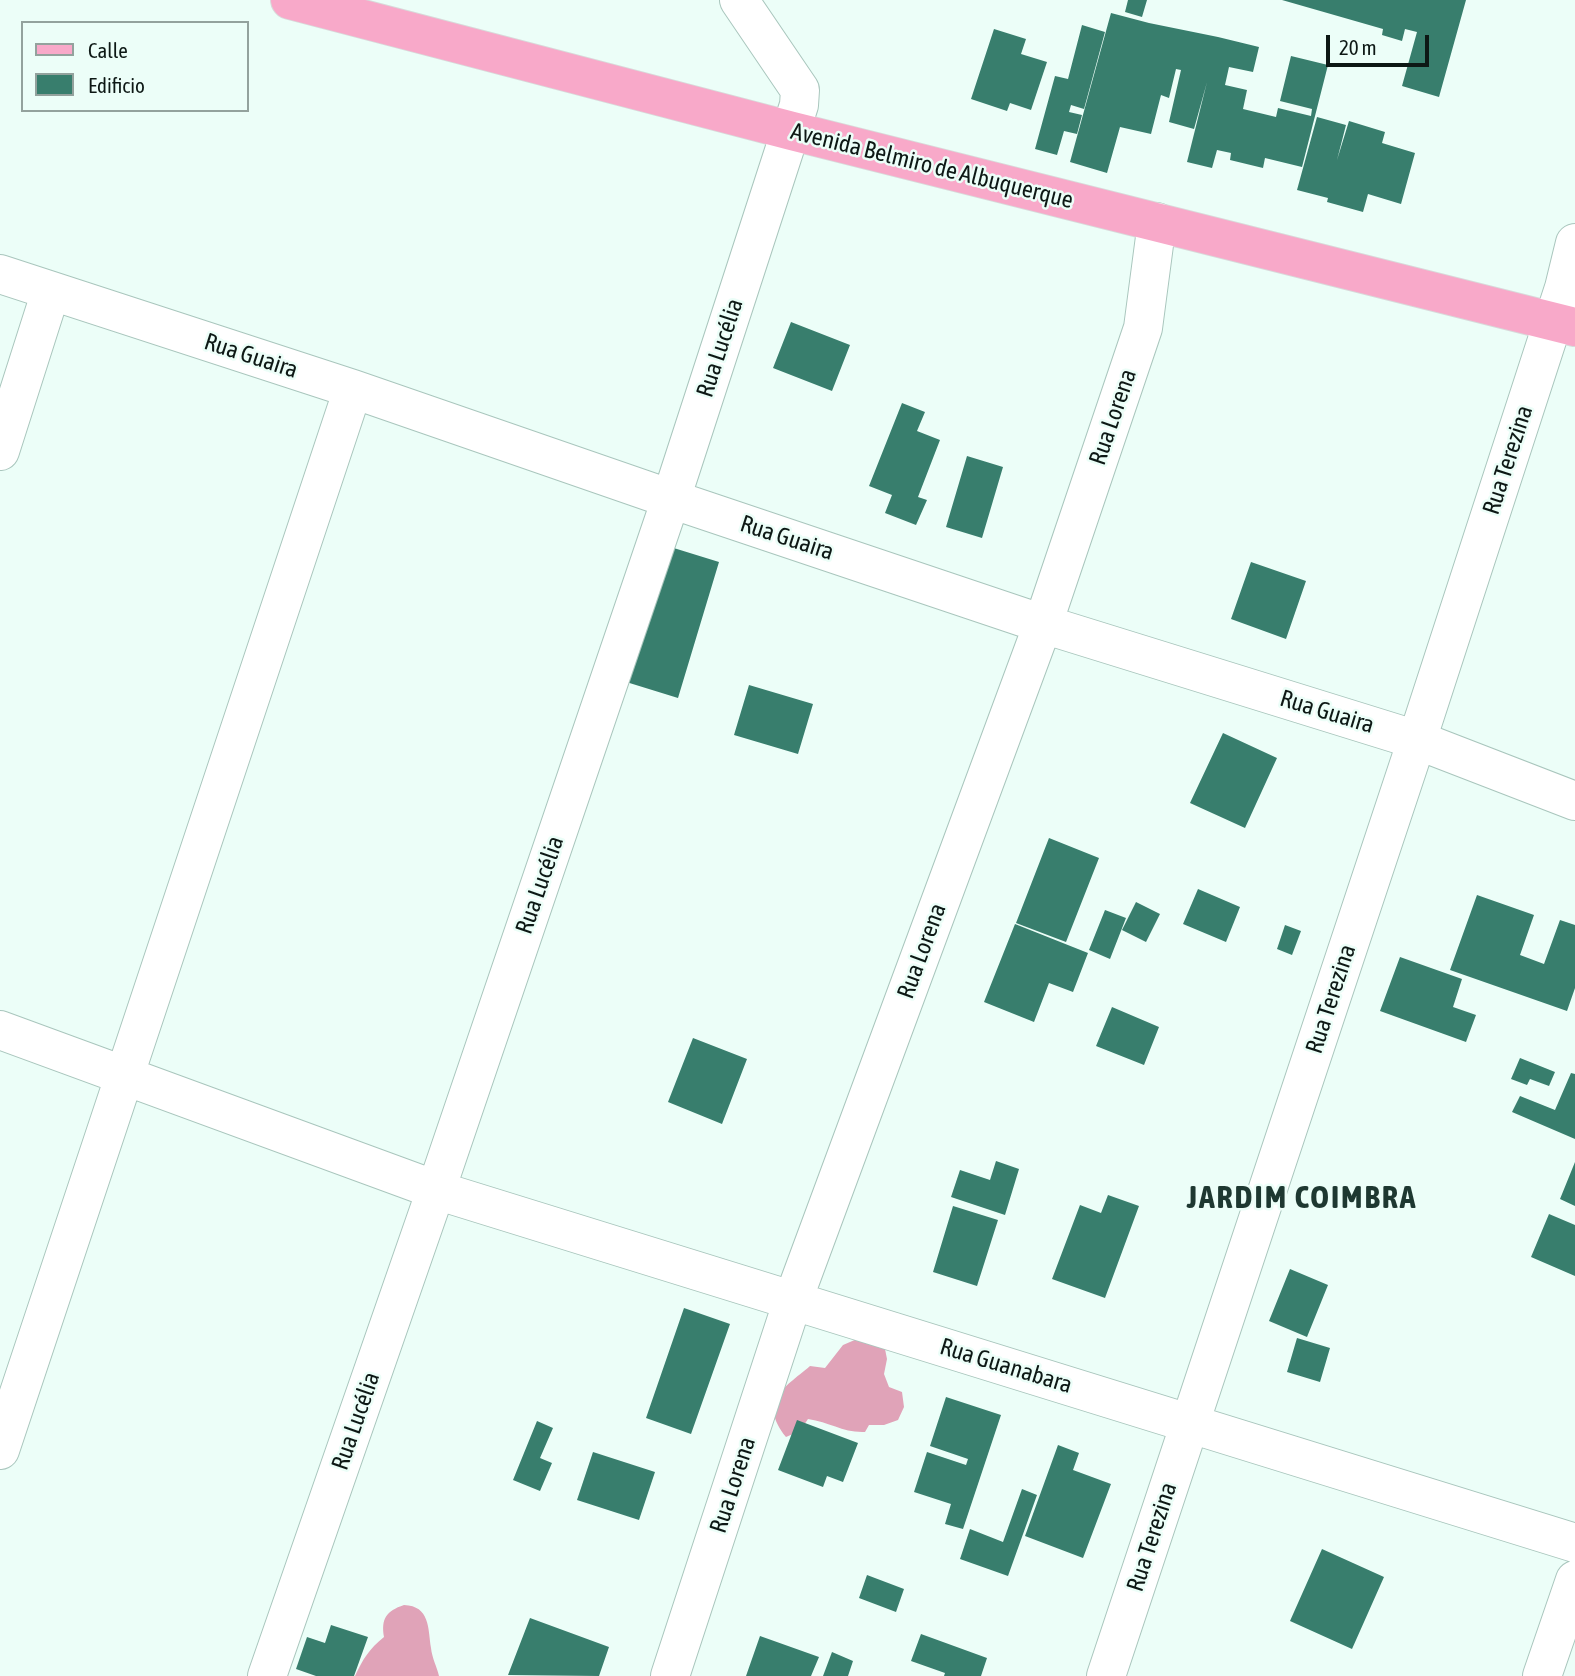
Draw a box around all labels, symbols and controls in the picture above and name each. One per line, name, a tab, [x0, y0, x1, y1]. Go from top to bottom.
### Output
legend	[21, 21, 248, 112]
scale bar	[1330, 21, 1433, 65]
text: 20 m	[1339, 35, 1377, 59]
text: Calle	[88, 38, 128, 62]
text: Edificio	[88, 73, 145, 97]
street label: Avenida Belmiro de Albuquerque	[788, 117, 1076, 215]
street label: Rua Lucélia	[691, 295, 749, 401]
street label: Rua Guaira	[201, 327, 301, 385]
street label: Rua Lorena	[1083, 365, 1143, 469]
street label: Rua Terezina	[1477, 402, 1539, 518]
street label: Rua Guaira	[737, 509, 837, 567]
street label: Rua Guaira	[1277, 684, 1377, 740]
street label: Rua Lucélia	[510, 832, 570, 938]
street label: Rua Lorena	[891, 899, 953, 1003]
street label: Rua Terezina	[1300, 941, 1362, 1057]
district label: JARDIM COIMBRA	[1188, 1179, 1416, 1217]
street label: Rua Guanabara	[936, 1332, 1076, 1400]
street label: Rua Lucélia	[326, 1368, 386, 1474]
street label: Rua Lorena	[704, 1433, 762, 1537]
street label: Rua Terezina	[1121, 1479, 1183, 1595]

